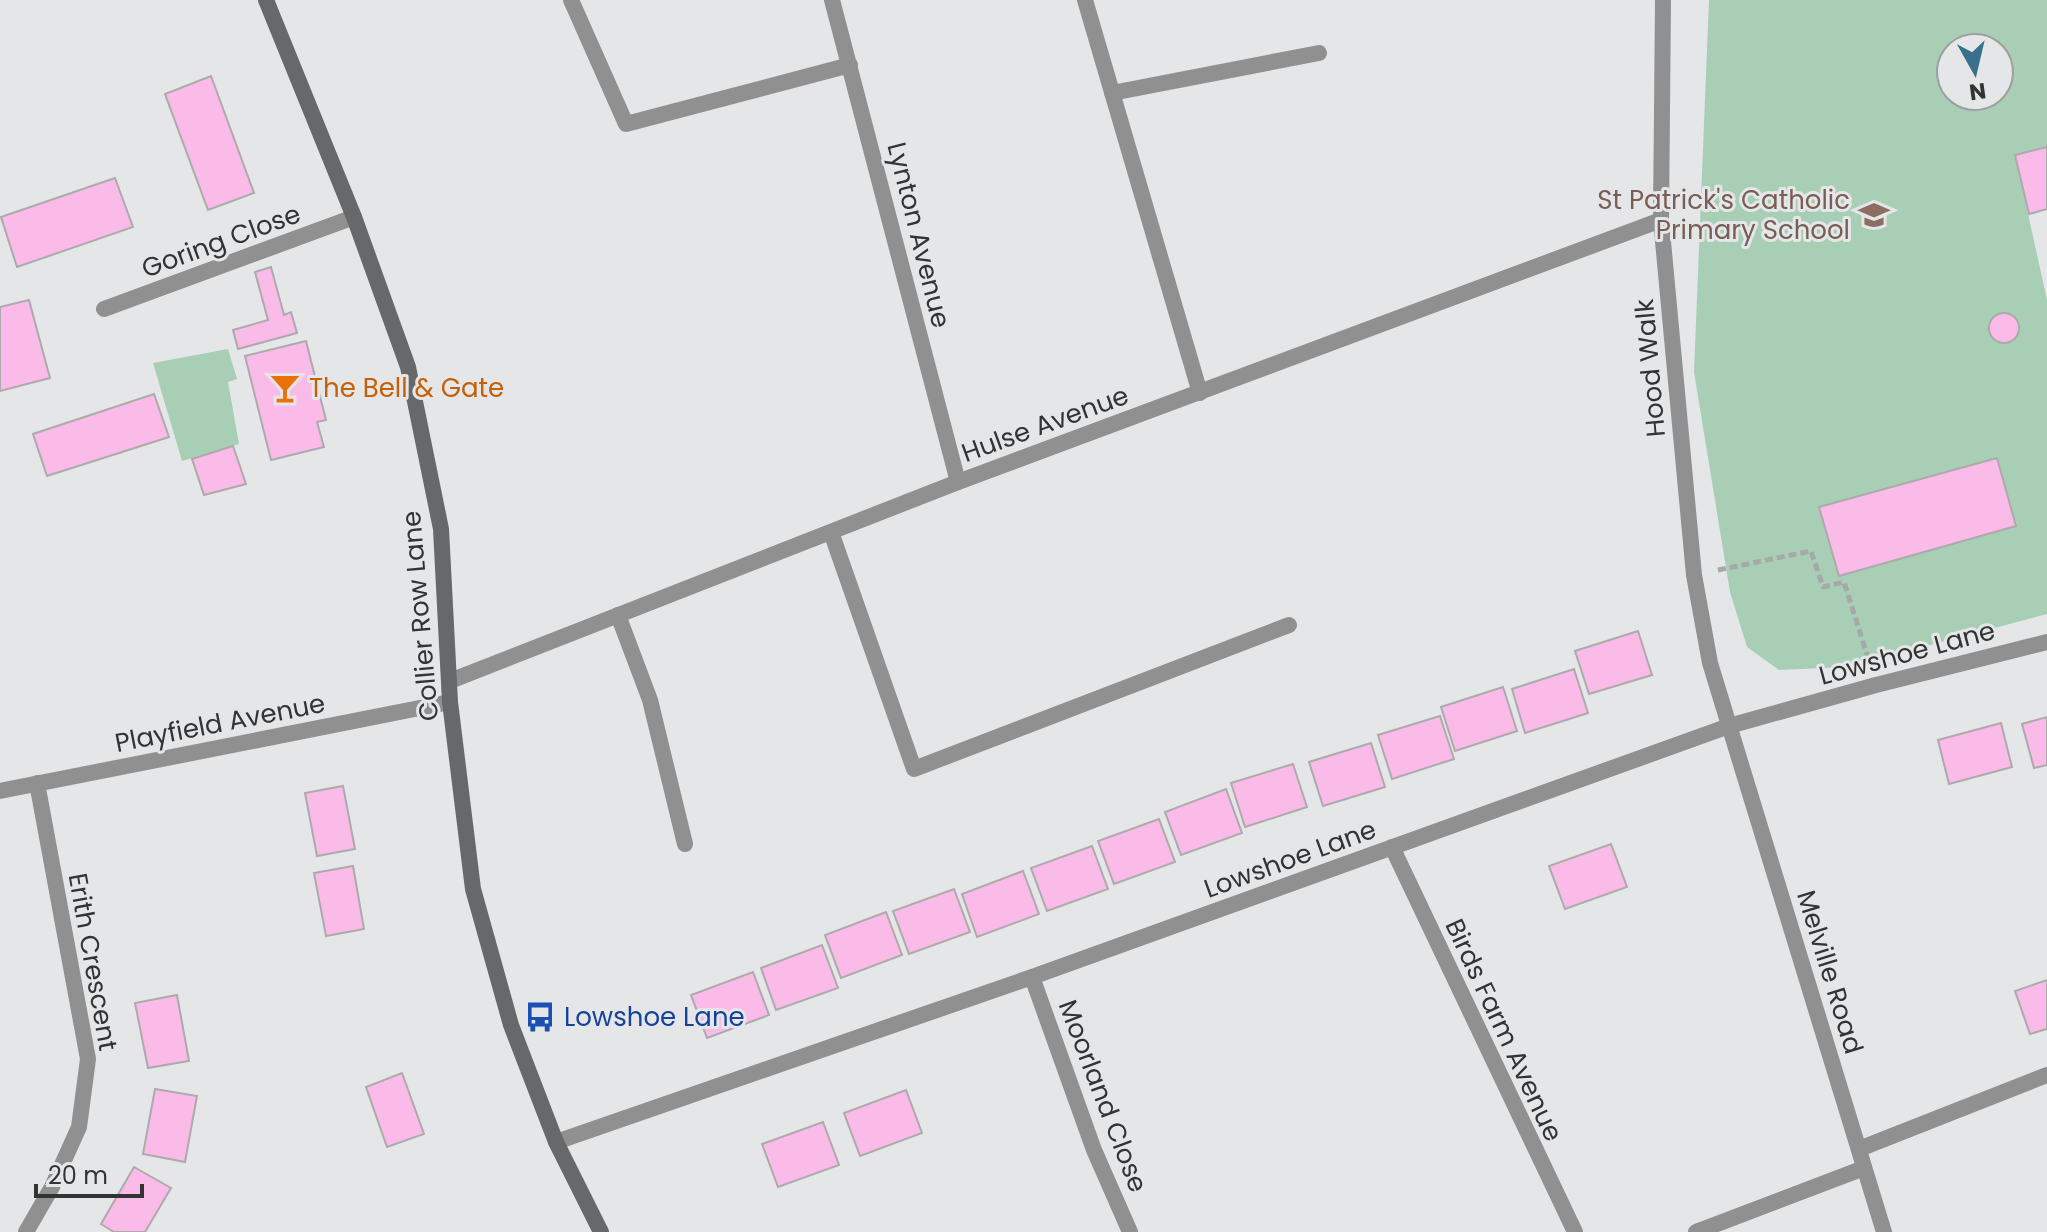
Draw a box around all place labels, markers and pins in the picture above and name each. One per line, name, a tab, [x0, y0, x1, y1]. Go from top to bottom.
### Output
place label: St Patrick's Catholic Primary School	[1597, 182, 1850, 248]
school or university icon: St Patrick's Catholic Primary School	[1857, 198, 1891, 232]
place label: The Bell & Gate	[309, 370, 504, 406]
bar icon: The Bell & Gate	[268, 371, 302, 405]
place label: Lowshoe Lane	[564, 999, 745, 1035]
bus stop icon: Lowshoe Lane	[523, 1000, 557, 1034]

